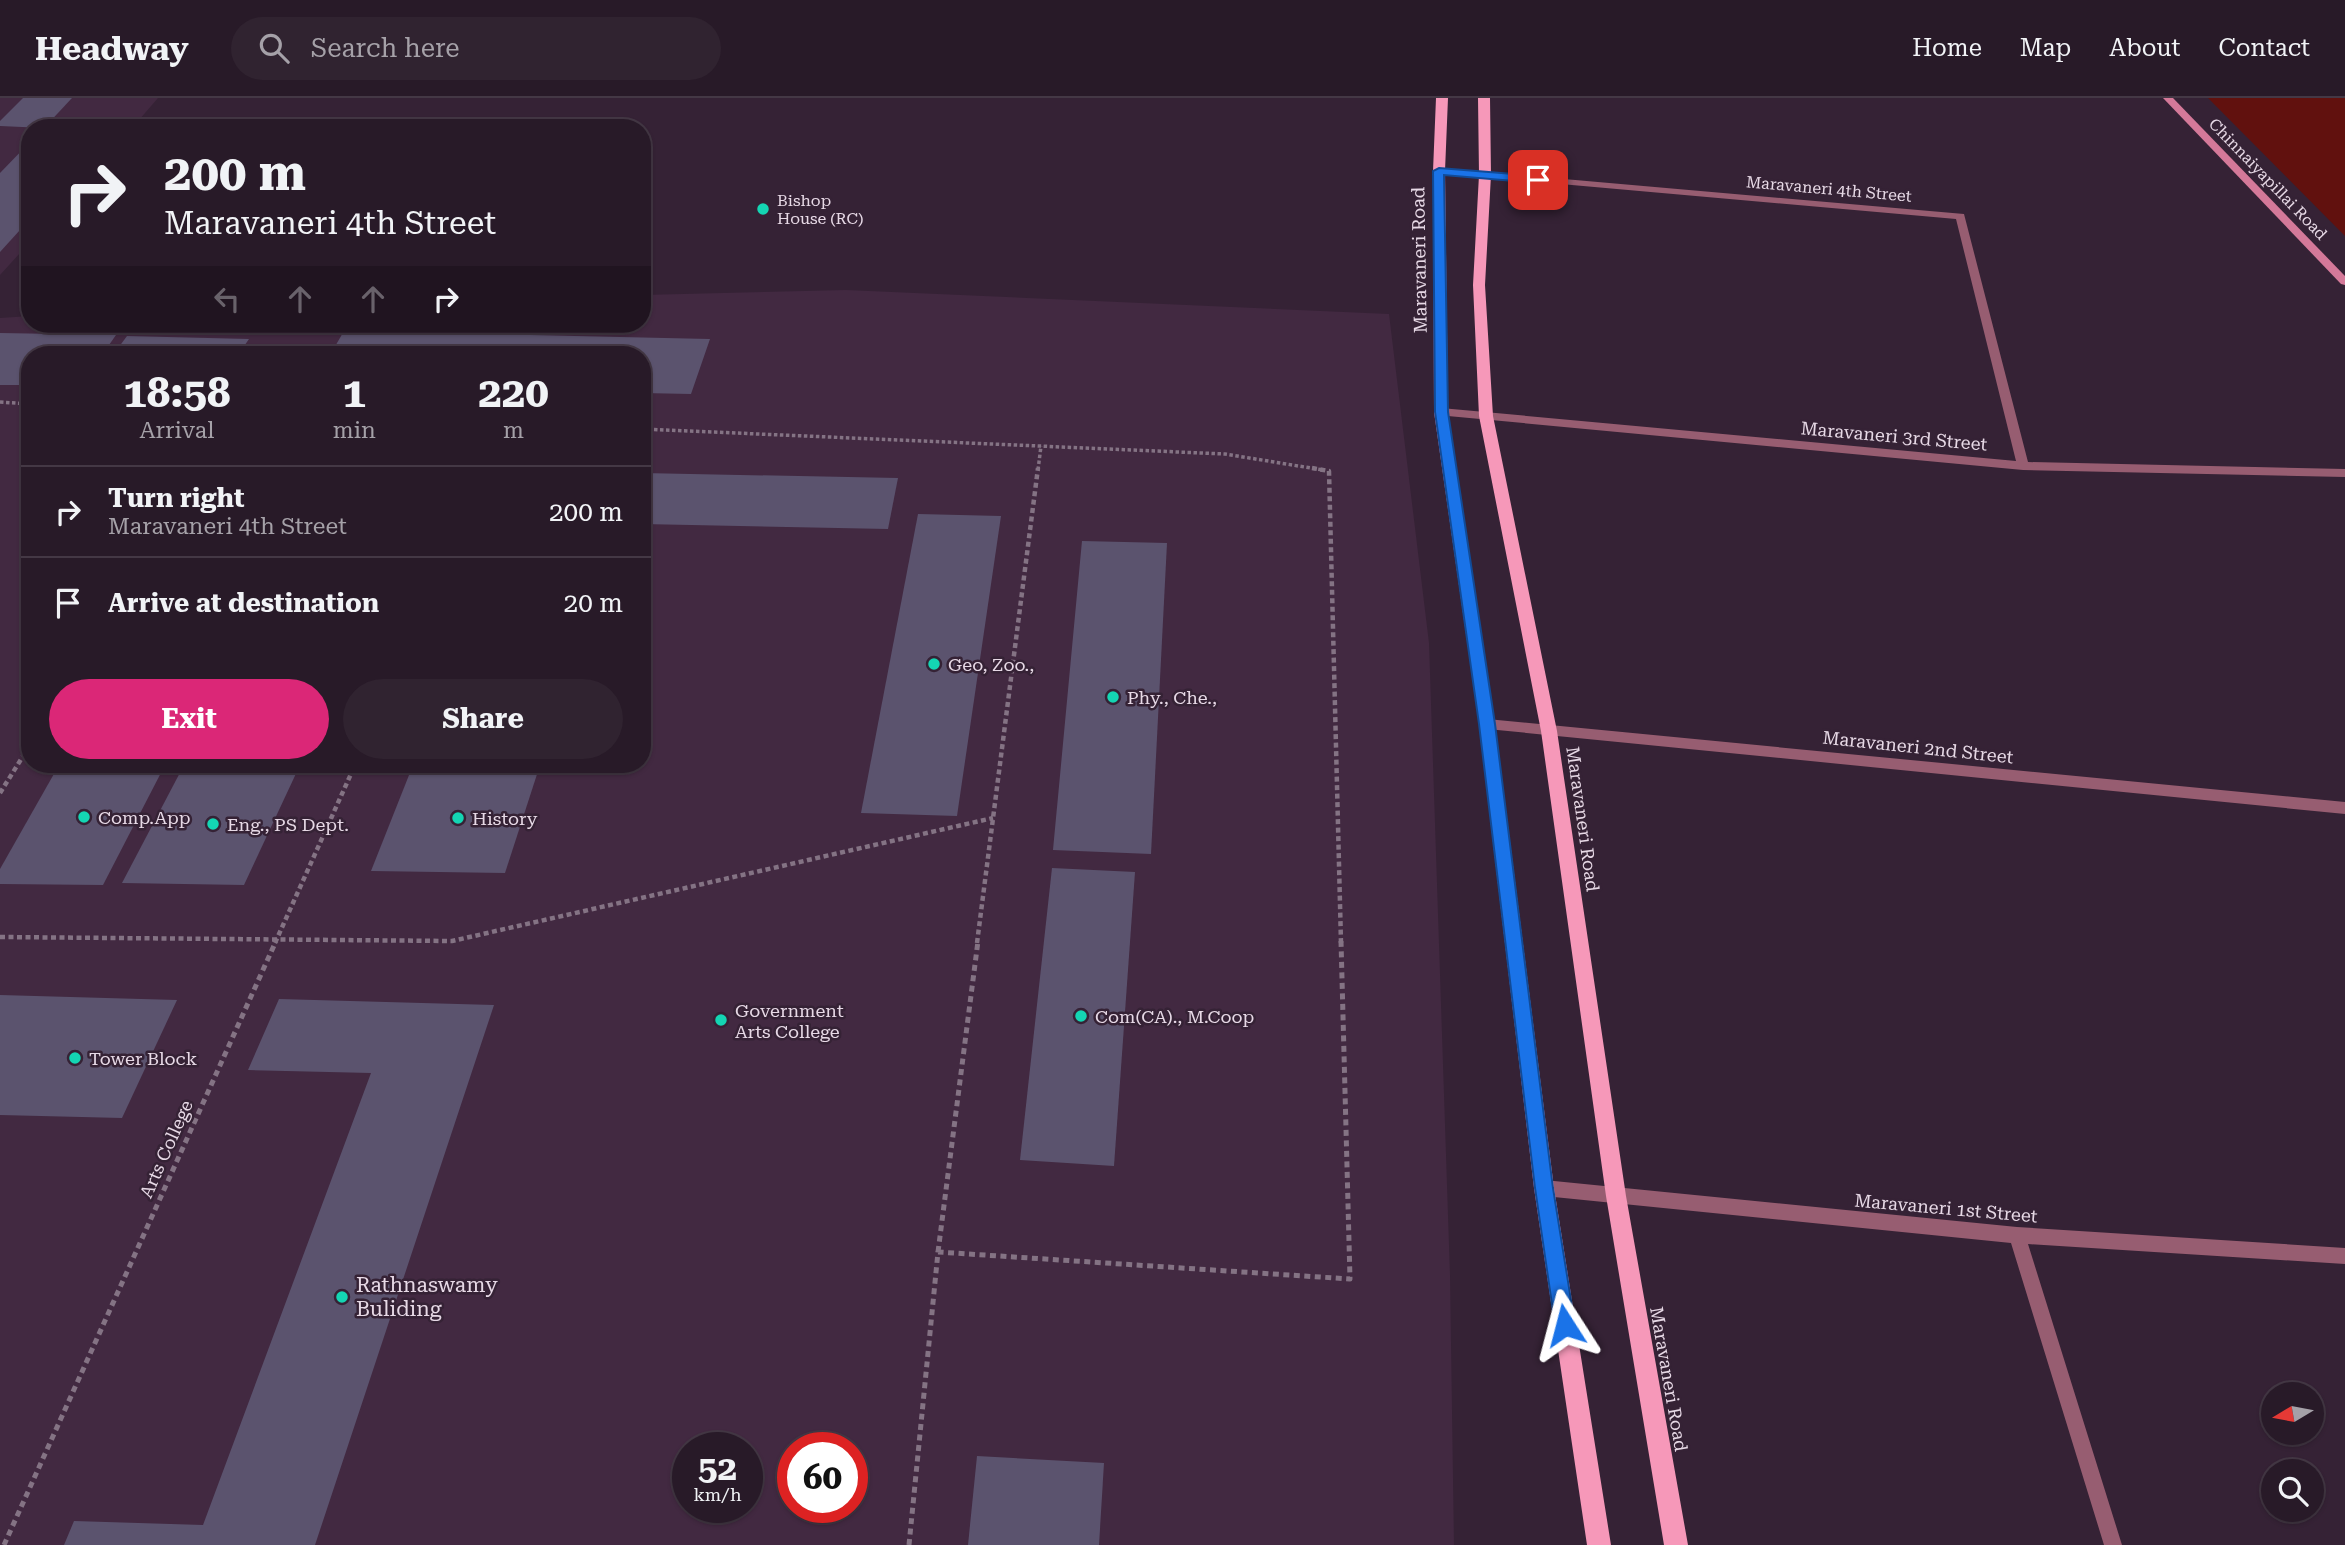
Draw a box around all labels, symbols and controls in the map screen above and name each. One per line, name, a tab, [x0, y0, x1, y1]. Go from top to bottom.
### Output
search box	[231, 17, 721, 80]
text: Headway	[35, 29, 189, 68]
icon: search	[255, 29, 293, 67]
text: Search here	[311, 33, 460, 63]
text: Home	[1912, 34, 1982, 62]
text: Map	[2020, 34, 2071, 62]
text: About	[2109, 34, 2180, 62]
text: Contact	[2218, 34, 2310, 62]
street label: Chinnaiyapillai Road	[2205, 114, 2331, 244]
text: 200 m	[164, 145, 306, 202]
icon: right	[49, 147, 140, 238]
pin	[1508, 150, 1568, 210]
icon: arrive	[1519, 161, 1557, 199]
street label: Maravaneri 4th Street	[1745, 172, 1913, 206]
street label: Maravaneri Road	[1407, 186, 1431, 333]
place label: Bishop House (RC)	[777, 191, 863, 228]
marker: Bishop House (RC)	[755, 201, 771, 217]
text: Maravaneri 4th Street	[164, 204, 496, 242]
icon: left	[208, 280, 246, 318]
icon: ahead	[281, 280, 319, 318]
icon: ahead	[354, 280, 392, 318]
icon: right	[427, 280, 465, 318]
text: 18:58	[123, 368, 230, 417]
text: 1	[343, 368, 366, 417]
text: 220	[478, 368, 549, 417]
text: Arrival	[139, 417, 214, 444]
text: min	[333, 417, 376, 444]
text: m	[503, 417, 524, 444]
street label: Maravaneri 3rd Street	[1800, 417, 1988, 455]
text: Turn right	[108, 483, 244, 513]
icon: right	[49, 493, 87, 531]
text: 200 m	[549, 497, 623, 527]
text: Maravaneri 4th Street	[108, 513, 347, 540]
icon: arrive	[49, 584, 87, 622]
text: Arrive at destination	[108, 588, 379, 618]
text: 20 m	[564, 588, 623, 618]
place label: Geo, Zoo.,	[948, 654, 1034, 675]
marker: Geo, Zoo.,	[926, 656, 942, 672]
button: Exit	[49, 679, 329, 759]
button: Share	[343, 679, 623, 759]
place label: Phy., Che.,	[1127, 687, 1217, 708]
marker: Phy., Che.,	[1105, 689, 1121, 705]
street label: Maravaneri 2nd Street	[1822, 727, 2015, 767]
street label: Maravaneri Road	[1562, 745, 1604, 893]
place label: Comp.App	[98, 807, 191, 828]
place label: History	[472, 808, 538, 829]
marker: Comp.App	[76, 809, 92, 825]
marker: History	[450, 810, 466, 826]
place label: Eng., PS Dept.	[227, 814, 349, 835]
marker: Eng., PS Dept.	[205, 816, 221, 832]
place label: Government Arts College	[735, 1000, 844, 1042]
place label: Com(CA)., M.Coop	[1095, 1006, 1254, 1027]
marker: Com(CA)., M.Coop	[1073, 1008, 1089, 1024]
marker: Government Arts College	[713, 1012, 729, 1028]
place label: Tower Block	[89, 1048, 197, 1069]
marker: Tower Block	[67, 1050, 83, 1066]
street label: Arts College	[135, 1097, 197, 1201]
street label: Maravaneri 1st Street	[1854, 1190, 2039, 1226]
place label: Rathnaswamy Buliding	[356, 1273, 498, 1321]
position arrow	[1528, 1288, 1602, 1362]
marker: Rathnaswamy Buliding	[334, 1289, 350, 1305]
street label: Maravaneri Road	[1646, 1305, 1692, 1453]
north arrow	[2261, 1382, 2324, 1446]
map controls	[2261, 1382, 2324, 1522]
speed limit sign: 60	[777, 1432, 868, 1523]
text: 52	[698, 1448, 737, 1489]
button: search	[2261, 1459, 2324, 1522]
text: km/h	[693, 1484, 742, 1505]

